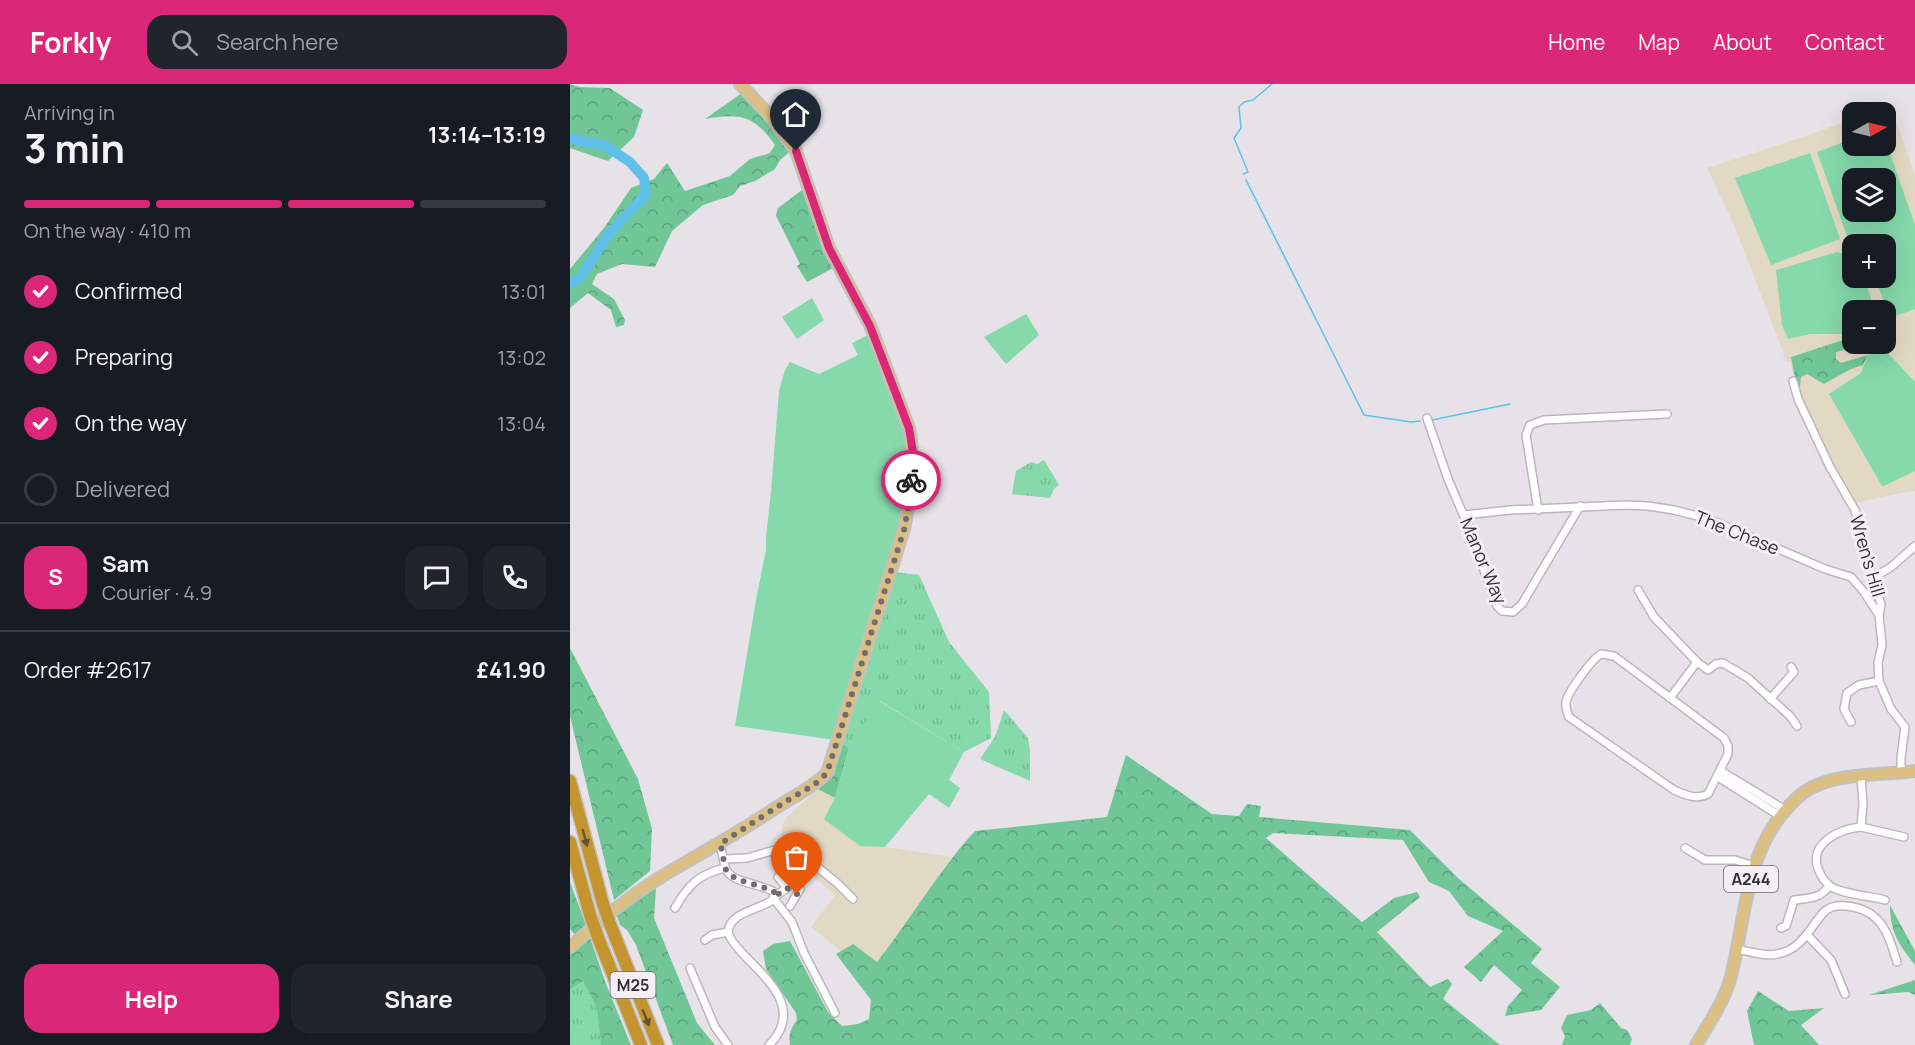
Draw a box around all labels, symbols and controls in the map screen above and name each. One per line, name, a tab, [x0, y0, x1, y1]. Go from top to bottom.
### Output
search box	[147, 15, 567, 69]
text: Forkly	[30, 23, 111, 61]
icon: search	[168, 26, 201, 59]
text: Search here	[216, 27, 339, 57]
text: Home	[1548, 28, 1605, 56]
text: Map	[1638, 28, 1680, 56]
text: About	[1713, 28, 1772, 56]
text: Contact	[1805, 28, 1885, 56]
pin	[770, 89, 821, 151]
icon: home	[779, 98, 812, 131]
text: Arriving in	[24, 99, 115, 126]
north arrow	[1842, 102, 1896, 156]
map controls	[1842, 102, 1896, 354]
text: 13:14–13:19	[428, 120, 546, 150]
text: 3 min	[24, 121, 125, 175]
button: layers	[1842, 168, 1896, 222]
text: On the way · 410 m	[24, 217, 191, 244]
button: +	[1842, 234, 1896, 288]
icon: check	[24, 275, 57, 308]
text: Confirmed	[75, 276, 183, 306]
text: 13:01	[501, 278, 546, 305]
button: −	[1842, 300, 1896, 354]
icon: check	[24, 341, 57, 374]
text: Preparing	[75, 342, 173, 372]
text: 13:02	[498, 344, 546, 371]
icon: check	[24, 407, 57, 440]
text: On the way	[75, 408, 187, 438]
text: 13:04	[497, 410, 546, 437]
courier	[881, 450, 941, 510]
icon: bike	[895, 464, 928, 497]
text: Delivered	[75, 474, 170, 504]
street label: The Chase	[1692, 504, 1783, 560]
street label: Wren's Hill	[1845, 512, 1891, 599]
street label: Manor Way	[1455, 514, 1513, 608]
button: chat	[405, 546, 468, 609]
button: phone	[483, 546, 546, 609]
text: Sam	[102, 549, 149, 579]
text: S	[48, 562, 63, 592]
text: Courier · 4.9	[102, 579, 212, 606]
text: Order #2617	[24, 655, 152, 685]
text: £41.90	[476, 655, 546, 685]
one-way arrow	[581, 829, 591, 847]
pin	[771, 832, 822, 894]
icon: bag	[780, 841, 813, 874]
road number: A244	[1724, 866, 1778, 892]
button: Help	[24, 964, 279, 1033]
button: Share	[291, 964, 546, 1033]
road number: M25	[610, 972, 656, 998]
one-way arrow	[641, 1010, 651, 1028]

